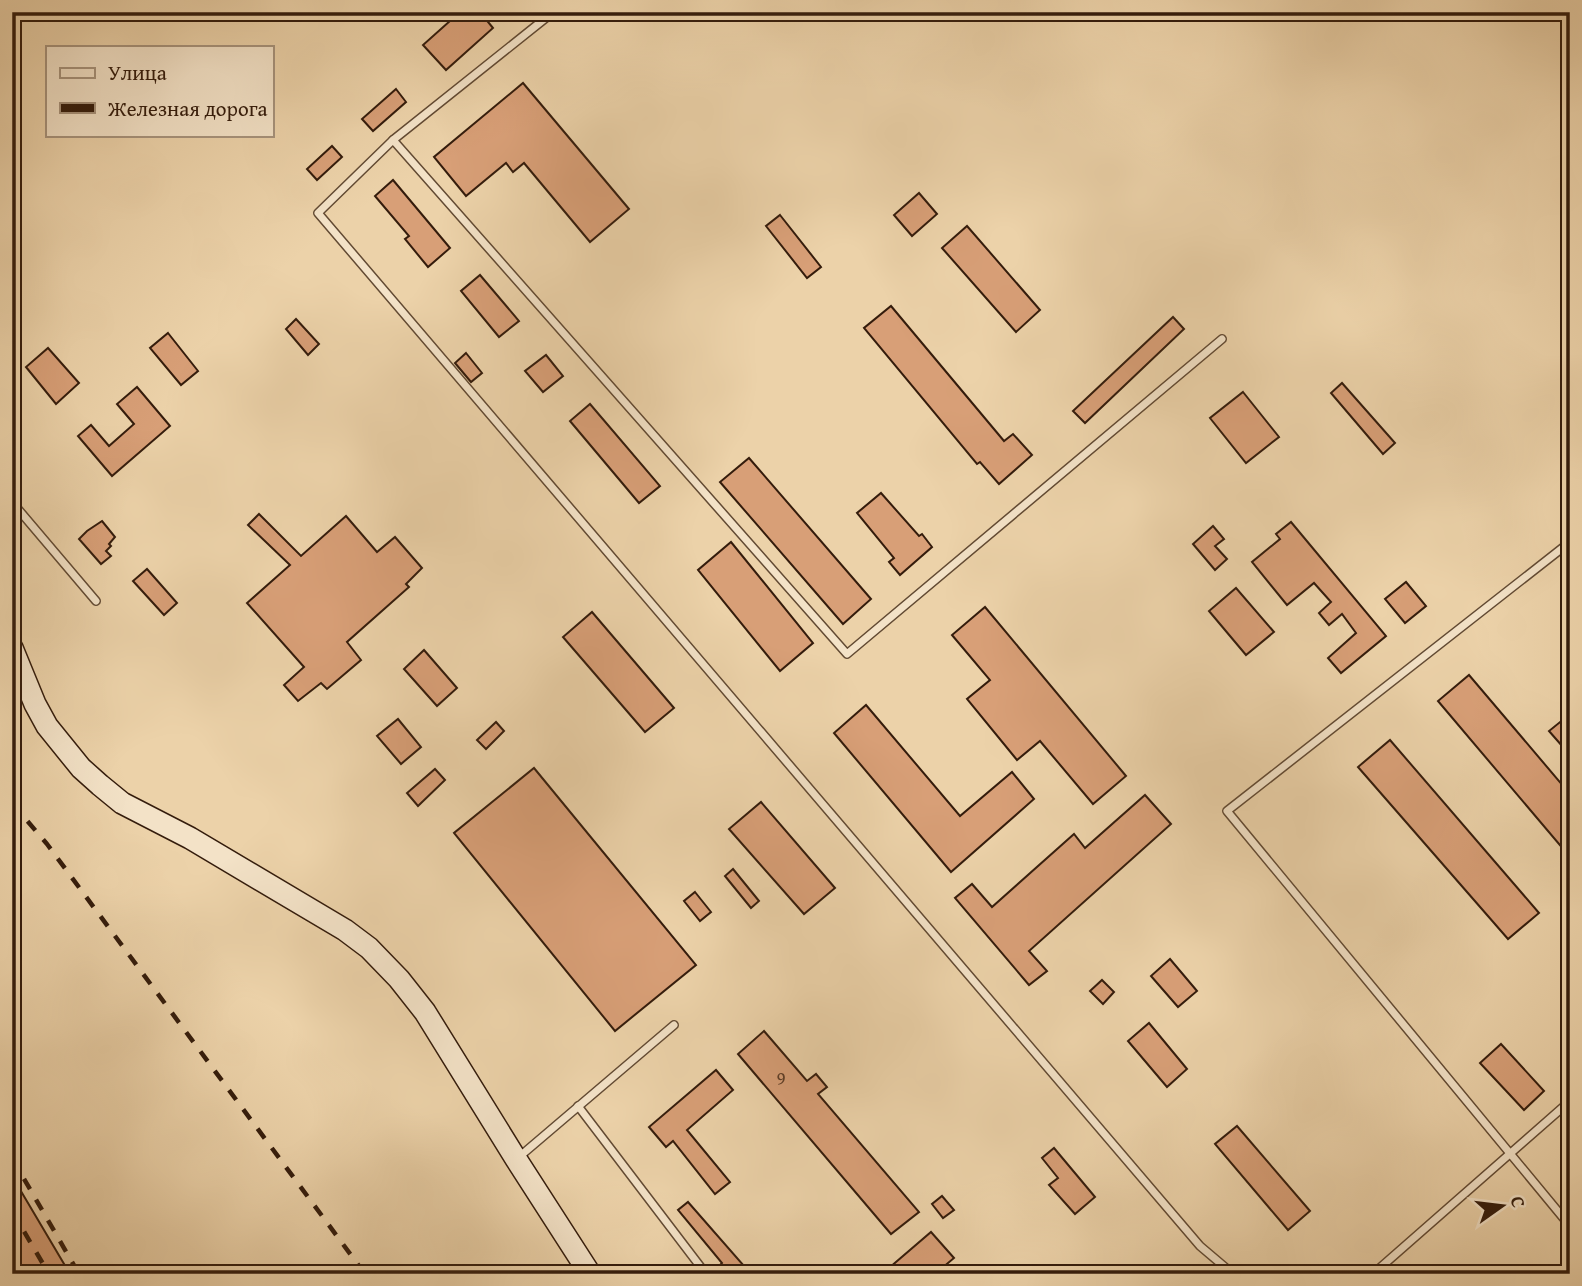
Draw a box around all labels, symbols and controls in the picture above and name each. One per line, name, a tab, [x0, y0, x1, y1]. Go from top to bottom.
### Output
legend	[46, 46, 273, 136]
text: Улица	[108, 57, 167, 88]
text: Железная дорога	[107, 93, 268, 124]
house number: 9	[776, 1064, 786, 1092]
north arrow	[1466, 1170, 1536, 1240]
text: С	[1504, 1193, 1533, 1211]

